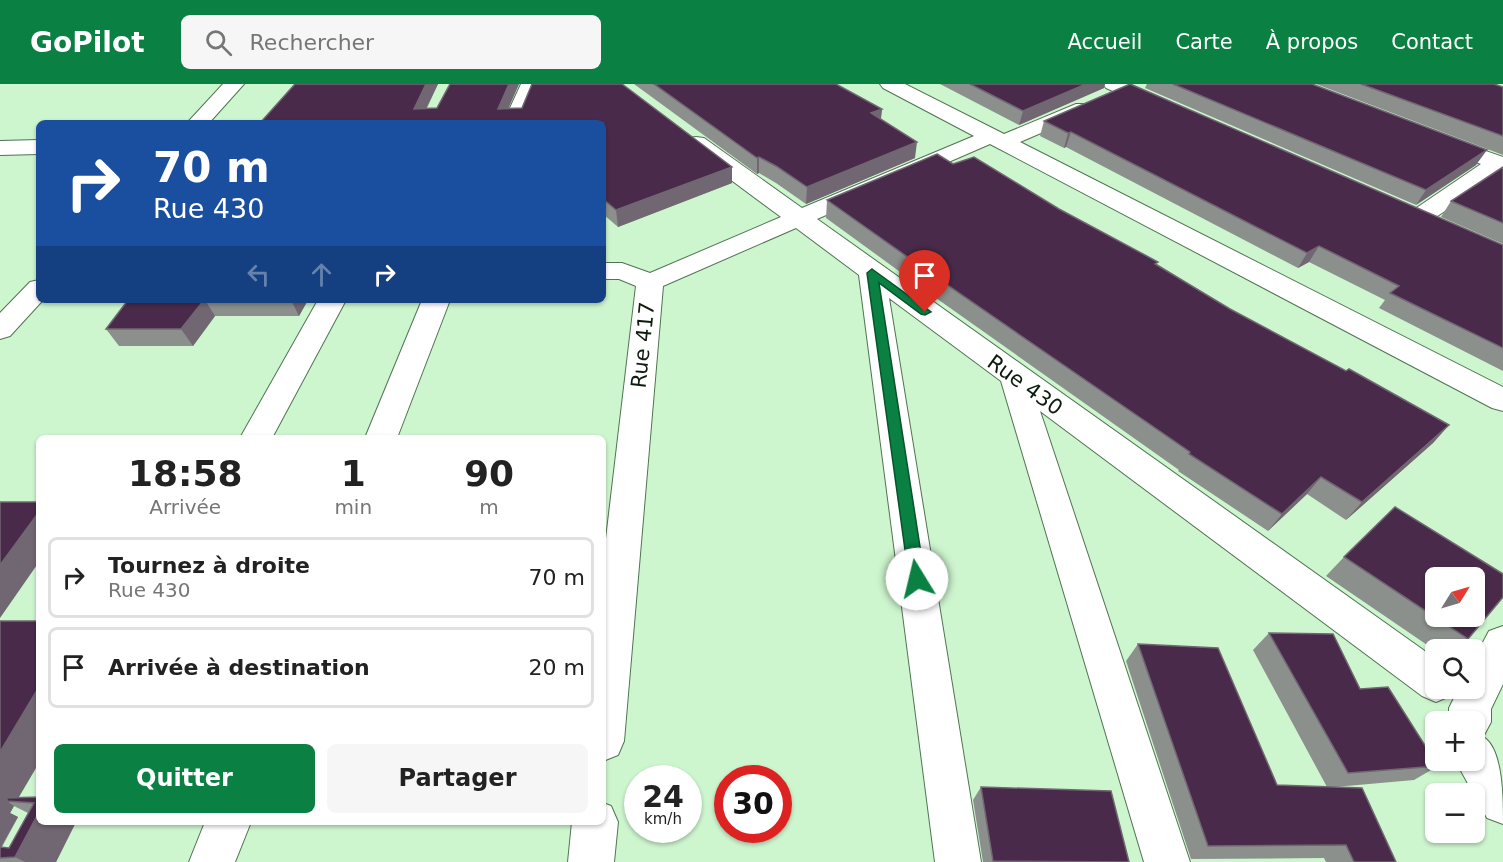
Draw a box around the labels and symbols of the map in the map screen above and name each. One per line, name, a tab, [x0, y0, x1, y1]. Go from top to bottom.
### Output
pin	[899, 250, 950, 312]
street label: Rue 417	[627, 301, 659, 389]
street label: Rue 430	[983, 350, 1067, 420]
position arrow	[885, 547, 949, 611]
north arrow	[1425, 567, 1485, 627]
speed limit sign: 30	[714, 765, 792, 843]

